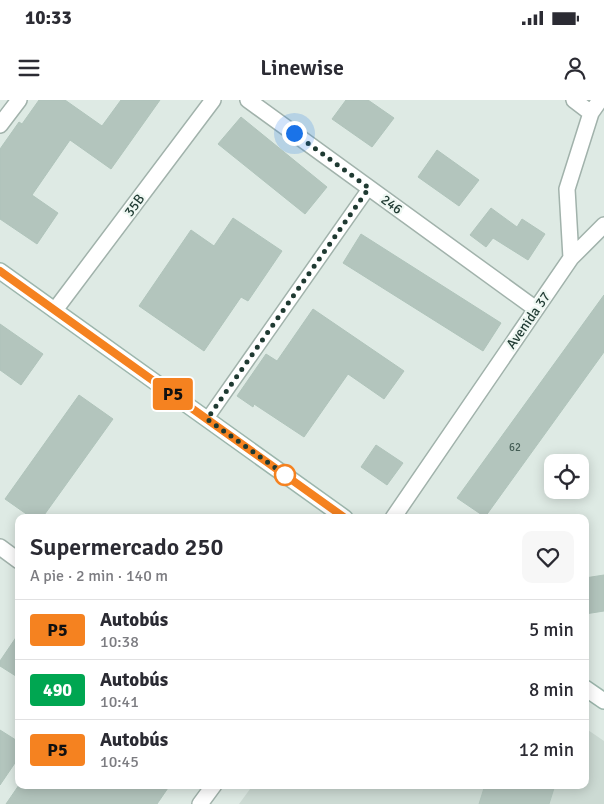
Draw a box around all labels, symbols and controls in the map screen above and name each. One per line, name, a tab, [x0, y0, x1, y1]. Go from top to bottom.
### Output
text: 10:33	[25, 6, 72, 30]
icon: menu	[15, 54, 43, 82]
text: Linewise	[260, 54, 344, 81]
icon: person	[561, 54, 589, 82]
your location	[282, 121, 307, 146]
street label: 35B	[121, 191, 148, 220]
street label: 246	[378, 191, 406, 218]
street label: Avenida 37	[503, 289, 554, 352]
line badge: P5	[150, 378, 196, 410]
text: P5	[163, 383, 183, 405]
house number: 62	[509, 441, 521, 454]
map controls	[544, 454, 589, 499]
button: locate	[544, 454, 589, 499]
unlabelled marker	[274, 464, 296, 486]
button: heart	[522, 531, 574, 583]
text: Supermercado 250	[30, 532, 224, 562]
text: A pie · 2 min · 140 m	[30, 566, 168, 586]
text: Autobús	[100, 608, 168, 632]
text: 5 min	[529, 618, 574, 642]
text: P5	[47, 619, 68, 641]
text: 10:38	[100, 632, 139, 652]
text: Autobús	[100, 668, 168, 692]
text: 8 min	[529, 678, 574, 702]
text: 490	[43, 679, 72, 701]
text: 10:41	[100, 692, 139, 712]
text: Autobús	[100, 728, 168, 752]
text: 12 min	[519, 738, 574, 762]
text: P5	[47, 739, 68, 761]
text: 10:45	[100, 752, 139, 772]

